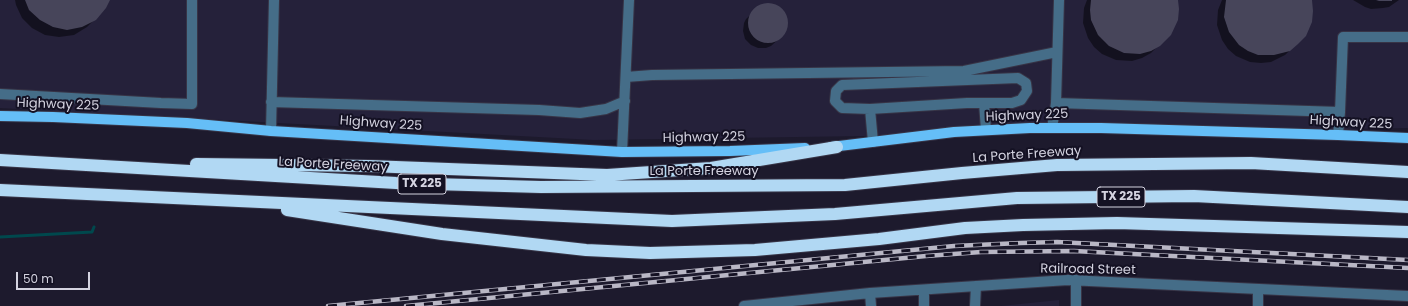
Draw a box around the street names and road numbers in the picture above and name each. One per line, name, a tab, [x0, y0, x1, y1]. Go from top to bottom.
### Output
street label: Highway 225	[16, 96, 100, 114]
street label: Highway 225	[985, 107, 1069, 125]
street label: Highway 225	[339, 113, 423, 135]
street label: Highway 225	[1309, 113, 1393, 133]
street label: Highway 225	[663, 129, 745, 147]
street label: La Porte Freeway	[972, 143, 1082, 167]
street label: La Porte Freeway	[278, 154, 388, 176]
street label: La Porte Freeway	[649, 164, 759, 180]
road number: TX 225	[398, 174, 446, 194]
road number: TX 225	[1097, 187, 1145, 207]
street label: Railroad Street	[1040, 261, 1136, 279]

